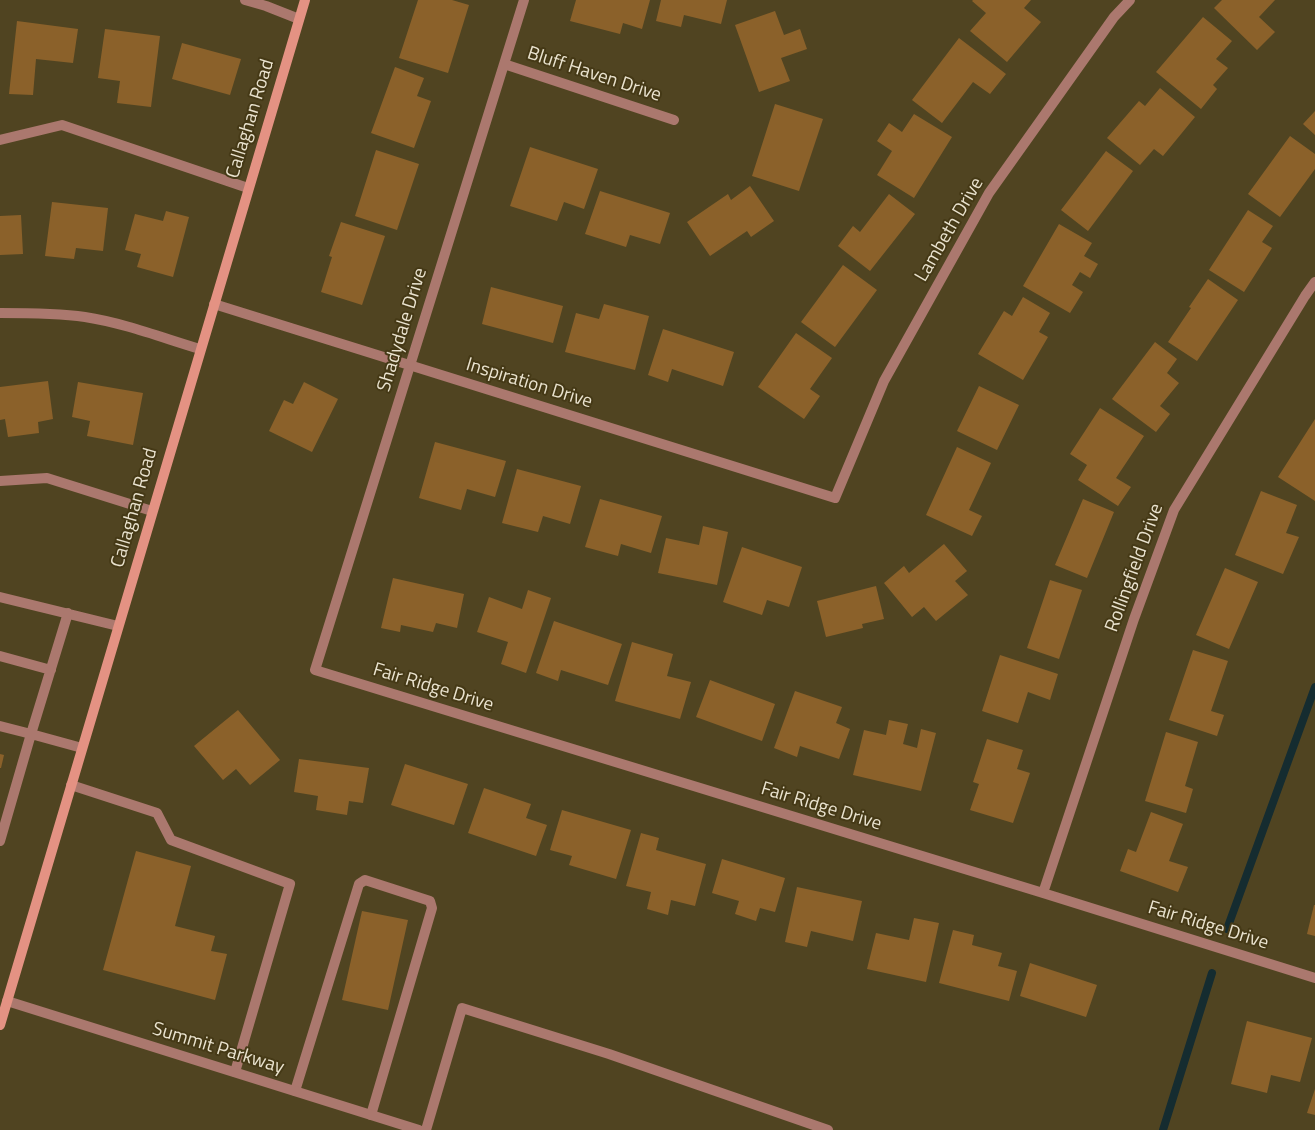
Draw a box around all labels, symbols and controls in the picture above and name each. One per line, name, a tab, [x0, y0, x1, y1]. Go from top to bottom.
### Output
street label: Bluff Haven Drive	[524, 43, 664, 107]
street label: Callaghan Road	[222, 57, 280, 181]
street label: Lambeth Drive	[911, 174, 989, 286]
street label: Shadydale Drive	[373, 265, 433, 395]
street label: Inspiration Drive	[463, 354, 595, 414]
street label: Callaghan Road	[107, 446, 163, 570]
street label: Rollingfield Drive	[1101, 501, 1169, 635]
street label: Fair Ridge Drive	[370, 659, 496, 717]
street label: Fair Ridge Drive	[758, 778, 884, 836]
street label: Fair Ridge Drive	[1145, 897, 1271, 955]
street label: Summit Parkway	[149, 1018, 287, 1080]

